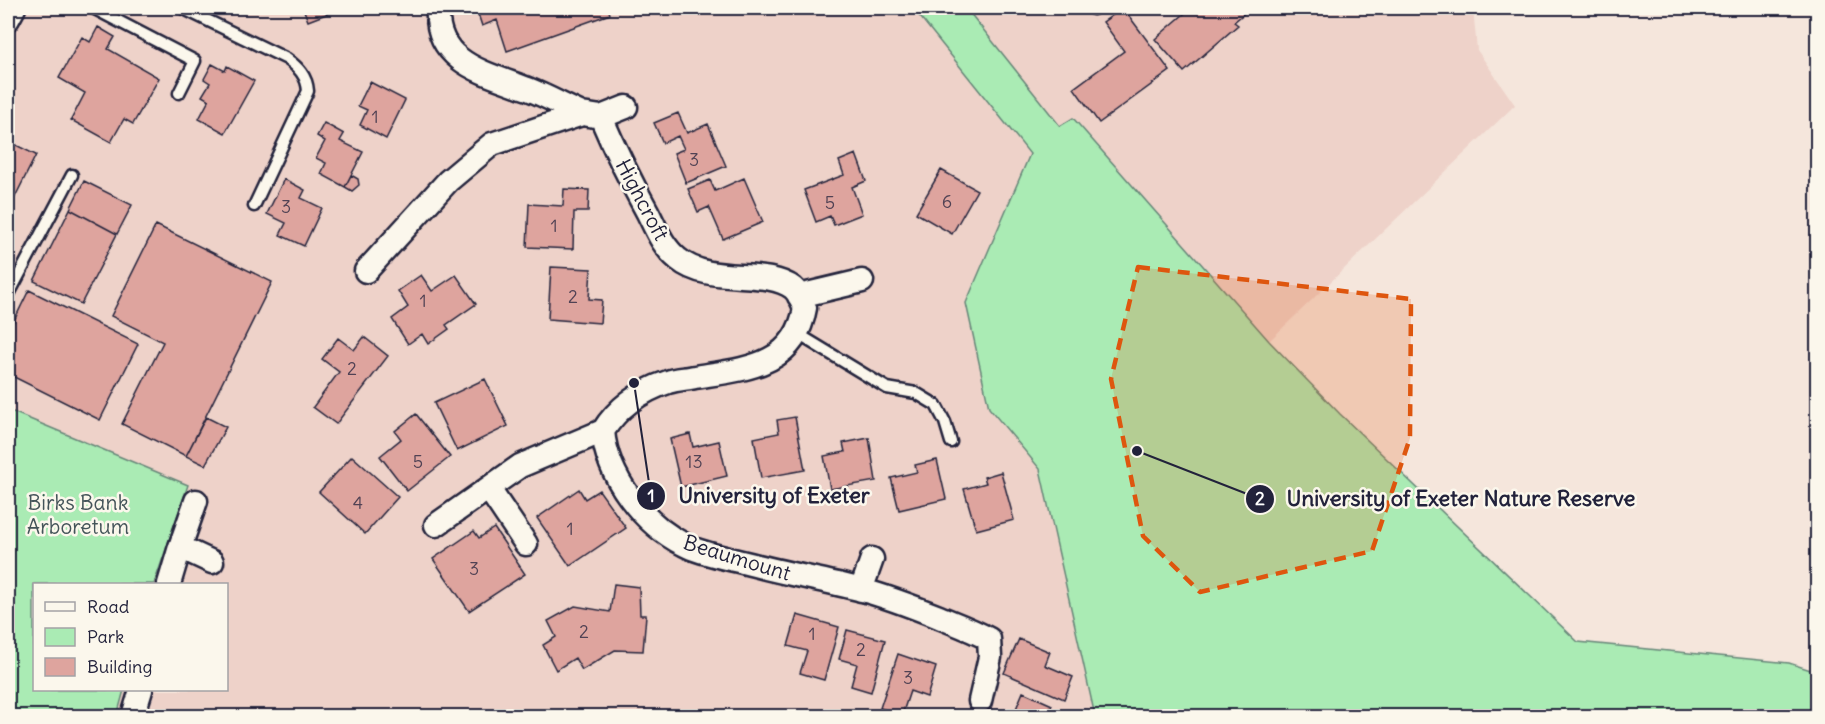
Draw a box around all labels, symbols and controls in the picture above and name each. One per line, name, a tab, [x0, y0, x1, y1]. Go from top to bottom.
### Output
house number: 1	[371, 105, 379, 128]
house number: 3	[689, 148, 699, 171]
street label: Highcroft	[610, 154, 675, 245]
house number: 6	[942, 190, 952, 213]
house number: 5	[825, 191, 835, 214]
house number: 3	[281, 195, 291, 218]
house number: 1	[550, 214, 558, 237]
house number: 2	[568, 285, 578, 308]
house number: 1	[419, 289, 427, 312]
house number: 2	[347, 357, 357, 380]
house number: 5	[413, 450, 423, 473]
house number: 13	[685, 450, 703, 473]
callout: University of Exeter	[636, 476, 881, 516]
callout: University of Exeter Nature Reserve	[1245, 479, 1648, 519]
text: University of Exeter	[678, 481, 871, 509]
text: 1	[647, 484, 655, 507]
text: University of Exeter Nature Reserve	[1287, 484, 1636, 512]
text: 2	[1255, 487, 1265, 510]
park label: Birks Bank Arboretum	[27, 489, 129, 540]
house number: 4	[353, 491, 363, 514]
house number: 1	[566, 517, 574, 540]
street label: Beaumount	[680, 528, 794, 587]
house number: 3	[469, 557, 479, 580]
legend	[33, 583, 228, 691]
text: Road	[87, 595, 130, 618]
house number: 2	[579, 620, 589, 643]
house number: 1	[808, 622, 816, 645]
text: Park	[87, 625, 124, 648]
house number: 2	[856, 638, 866, 661]
text: Building	[87, 655, 152, 678]
house number: 3	[903, 666, 913, 689]

